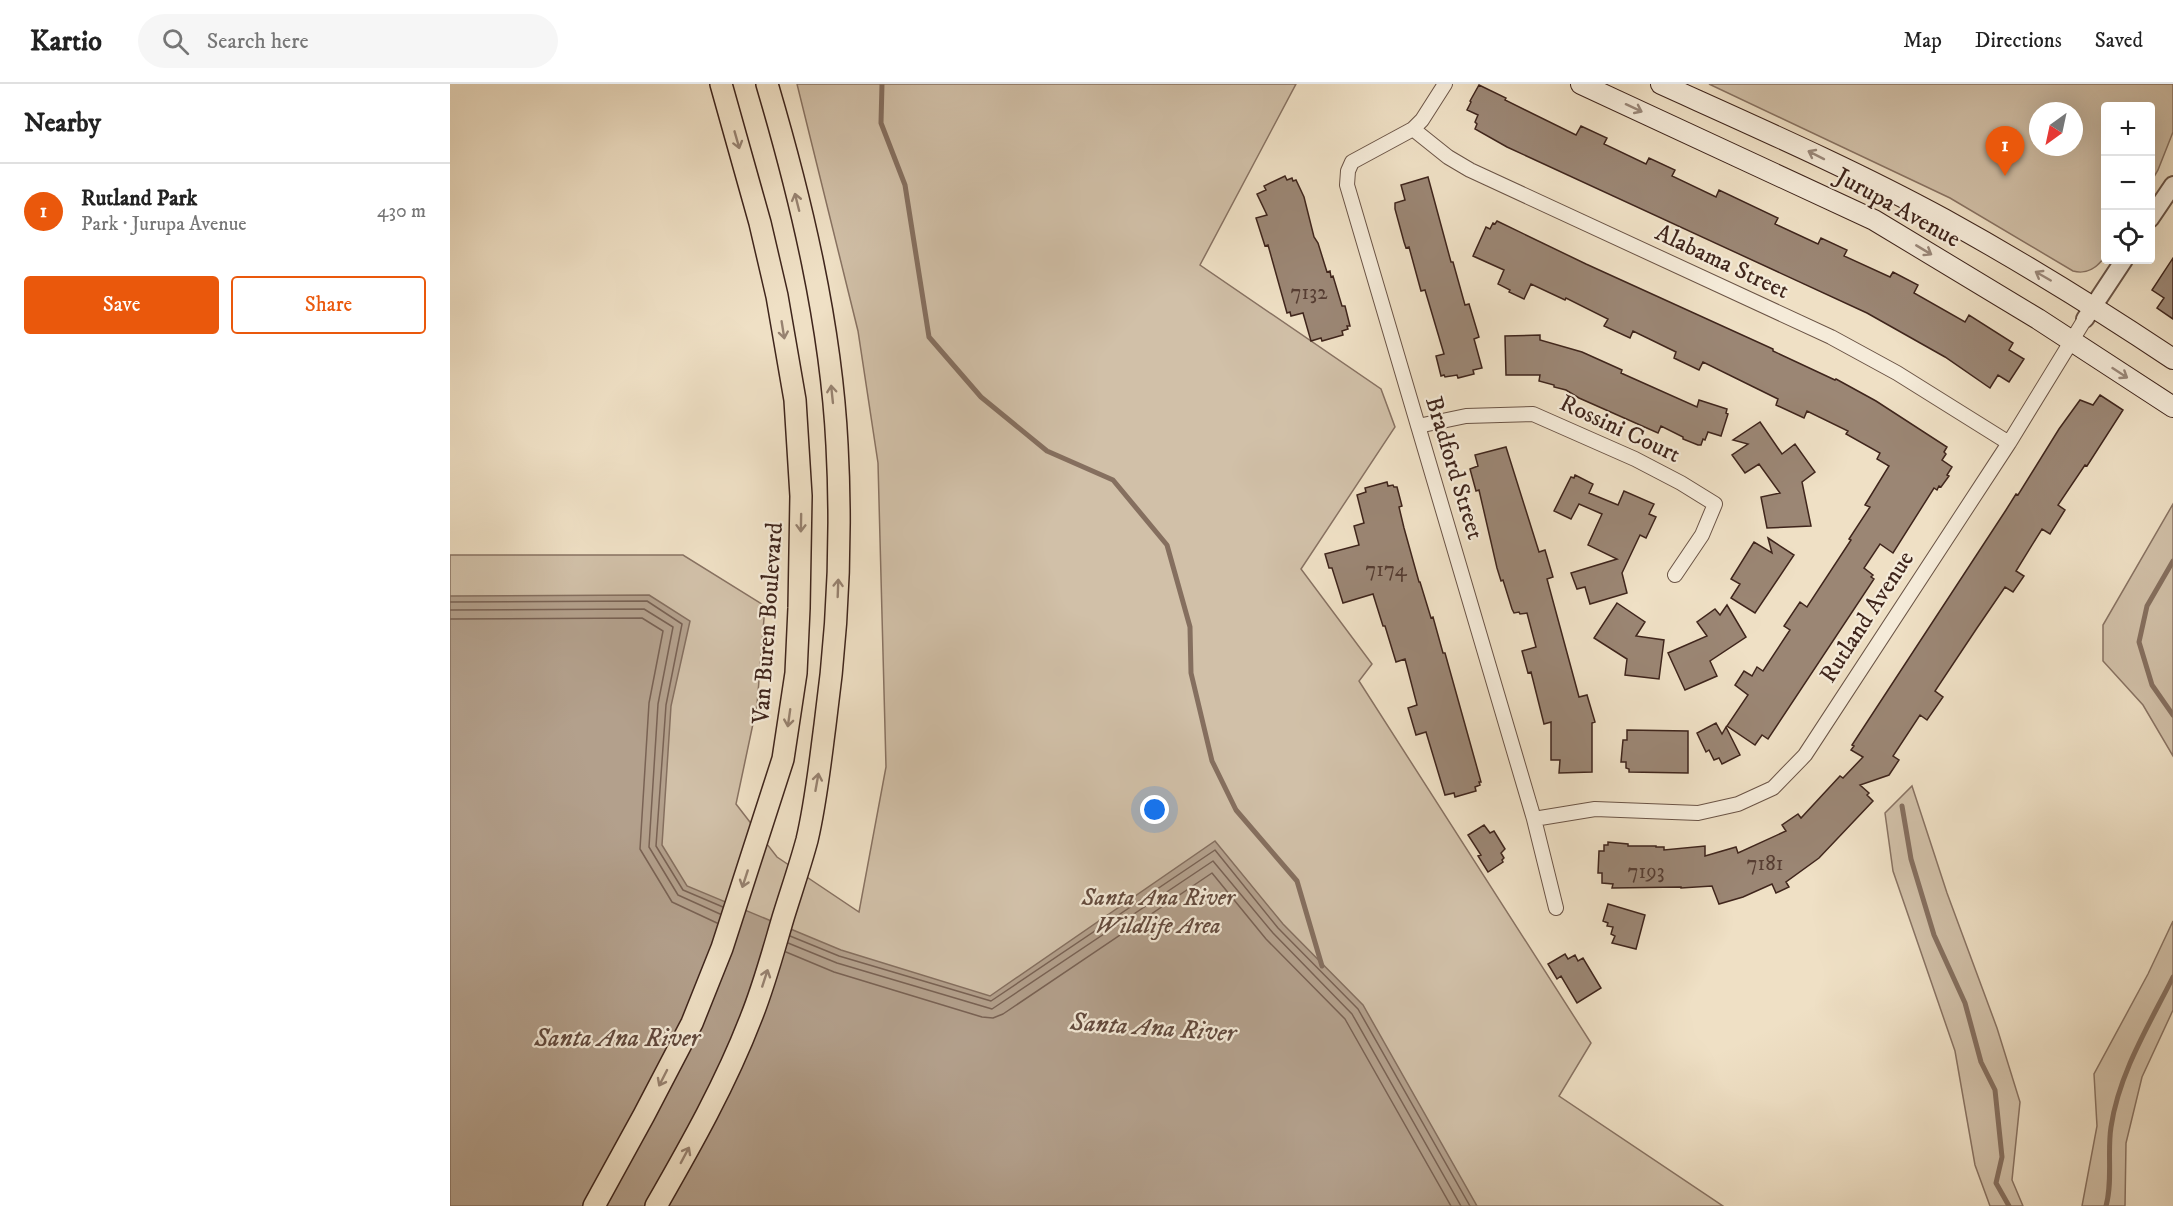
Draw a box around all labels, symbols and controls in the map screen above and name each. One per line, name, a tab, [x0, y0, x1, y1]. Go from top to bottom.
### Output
search box	[138, 14, 558, 68]
text: Kartio	[30, 24, 102, 59]
icon: search	[159, 25, 192, 58]
text: Search here	[207, 28, 309, 55]
text: Map	[1903, 28, 1942, 54]
text: Directions	[1975, 28, 2062, 54]
text: Saved	[2095, 28, 2143, 54]
north arrow	[2029, 102, 2083, 156]
map controls	[2101, 102, 2155, 264]
button: +	[2101, 102, 2155, 156]
one-way arrow	[1625, 103, 1643, 115]
text: Nearby	[24, 107, 101, 140]
pin: 1	[1986, 126, 2024, 176]
one-way arrow	[732, 130, 743, 149]
one-way arrow	[1807, 148, 1825, 160]
button: −	[2101, 156, 2155, 210]
street label: Jurupa Avenue	[1829, 161, 1966, 255]
text: Rutland Park	[81, 185, 197, 212]
one-way arrow	[791, 193, 803, 212]
text: 1	[40, 199, 47, 224]
text: 430 m	[377, 199, 426, 224]
button: locate	[2101, 210, 2155, 264]
text: Park · Jurupa Avenue	[81, 212, 247, 237]
street label: Alabama Street	[1650, 218, 1794, 306]
one-way arrow	[1915, 244, 1932, 256]
one-way arrow	[2035, 270, 2052, 282]
button: Save	[24, 276, 219, 334]
button: Share	[231, 276, 426, 334]
house number: 7132	[1291, 280, 1328, 306]
one-way arrow	[778, 319, 789, 339]
one-way arrow	[2111, 367, 2128, 379]
one-way arrow	[826, 384, 837, 404]
street label: Rossini Court	[1555, 388, 1685, 470]
street label: Bradford Street	[1418, 393, 1490, 543]
one-way arrow	[795, 513, 807, 533]
street label: Van Buren Boulevard	[746, 521, 790, 726]
street label: Rutland Avenue	[1813, 545, 1921, 689]
house number: 7174	[1365, 557, 1408, 583]
one-way arrow	[832, 579, 843, 599]
one-way arrow	[784, 707, 795, 727]
one-way arrow	[812, 773, 823, 792]
your location	[1140, 795, 1169, 824]
house number: 7181	[1747, 851, 1784, 877]
house number: 7193	[1627, 859, 1665, 885]
one-way arrow	[739, 869, 750, 888]
park label: Santa Ana River Wildlife Area	[1081, 883, 1237, 941]
one-way arrow	[760, 969, 771, 988]
water label: Santa Ana River	[1068, 1006, 1239, 1050]
water label: Santa Ana River	[533, 1022, 702, 1055]
one-way arrow	[657, 1069, 668, 1087]
one-way arrow	[679, 1147, 691, 1164]

